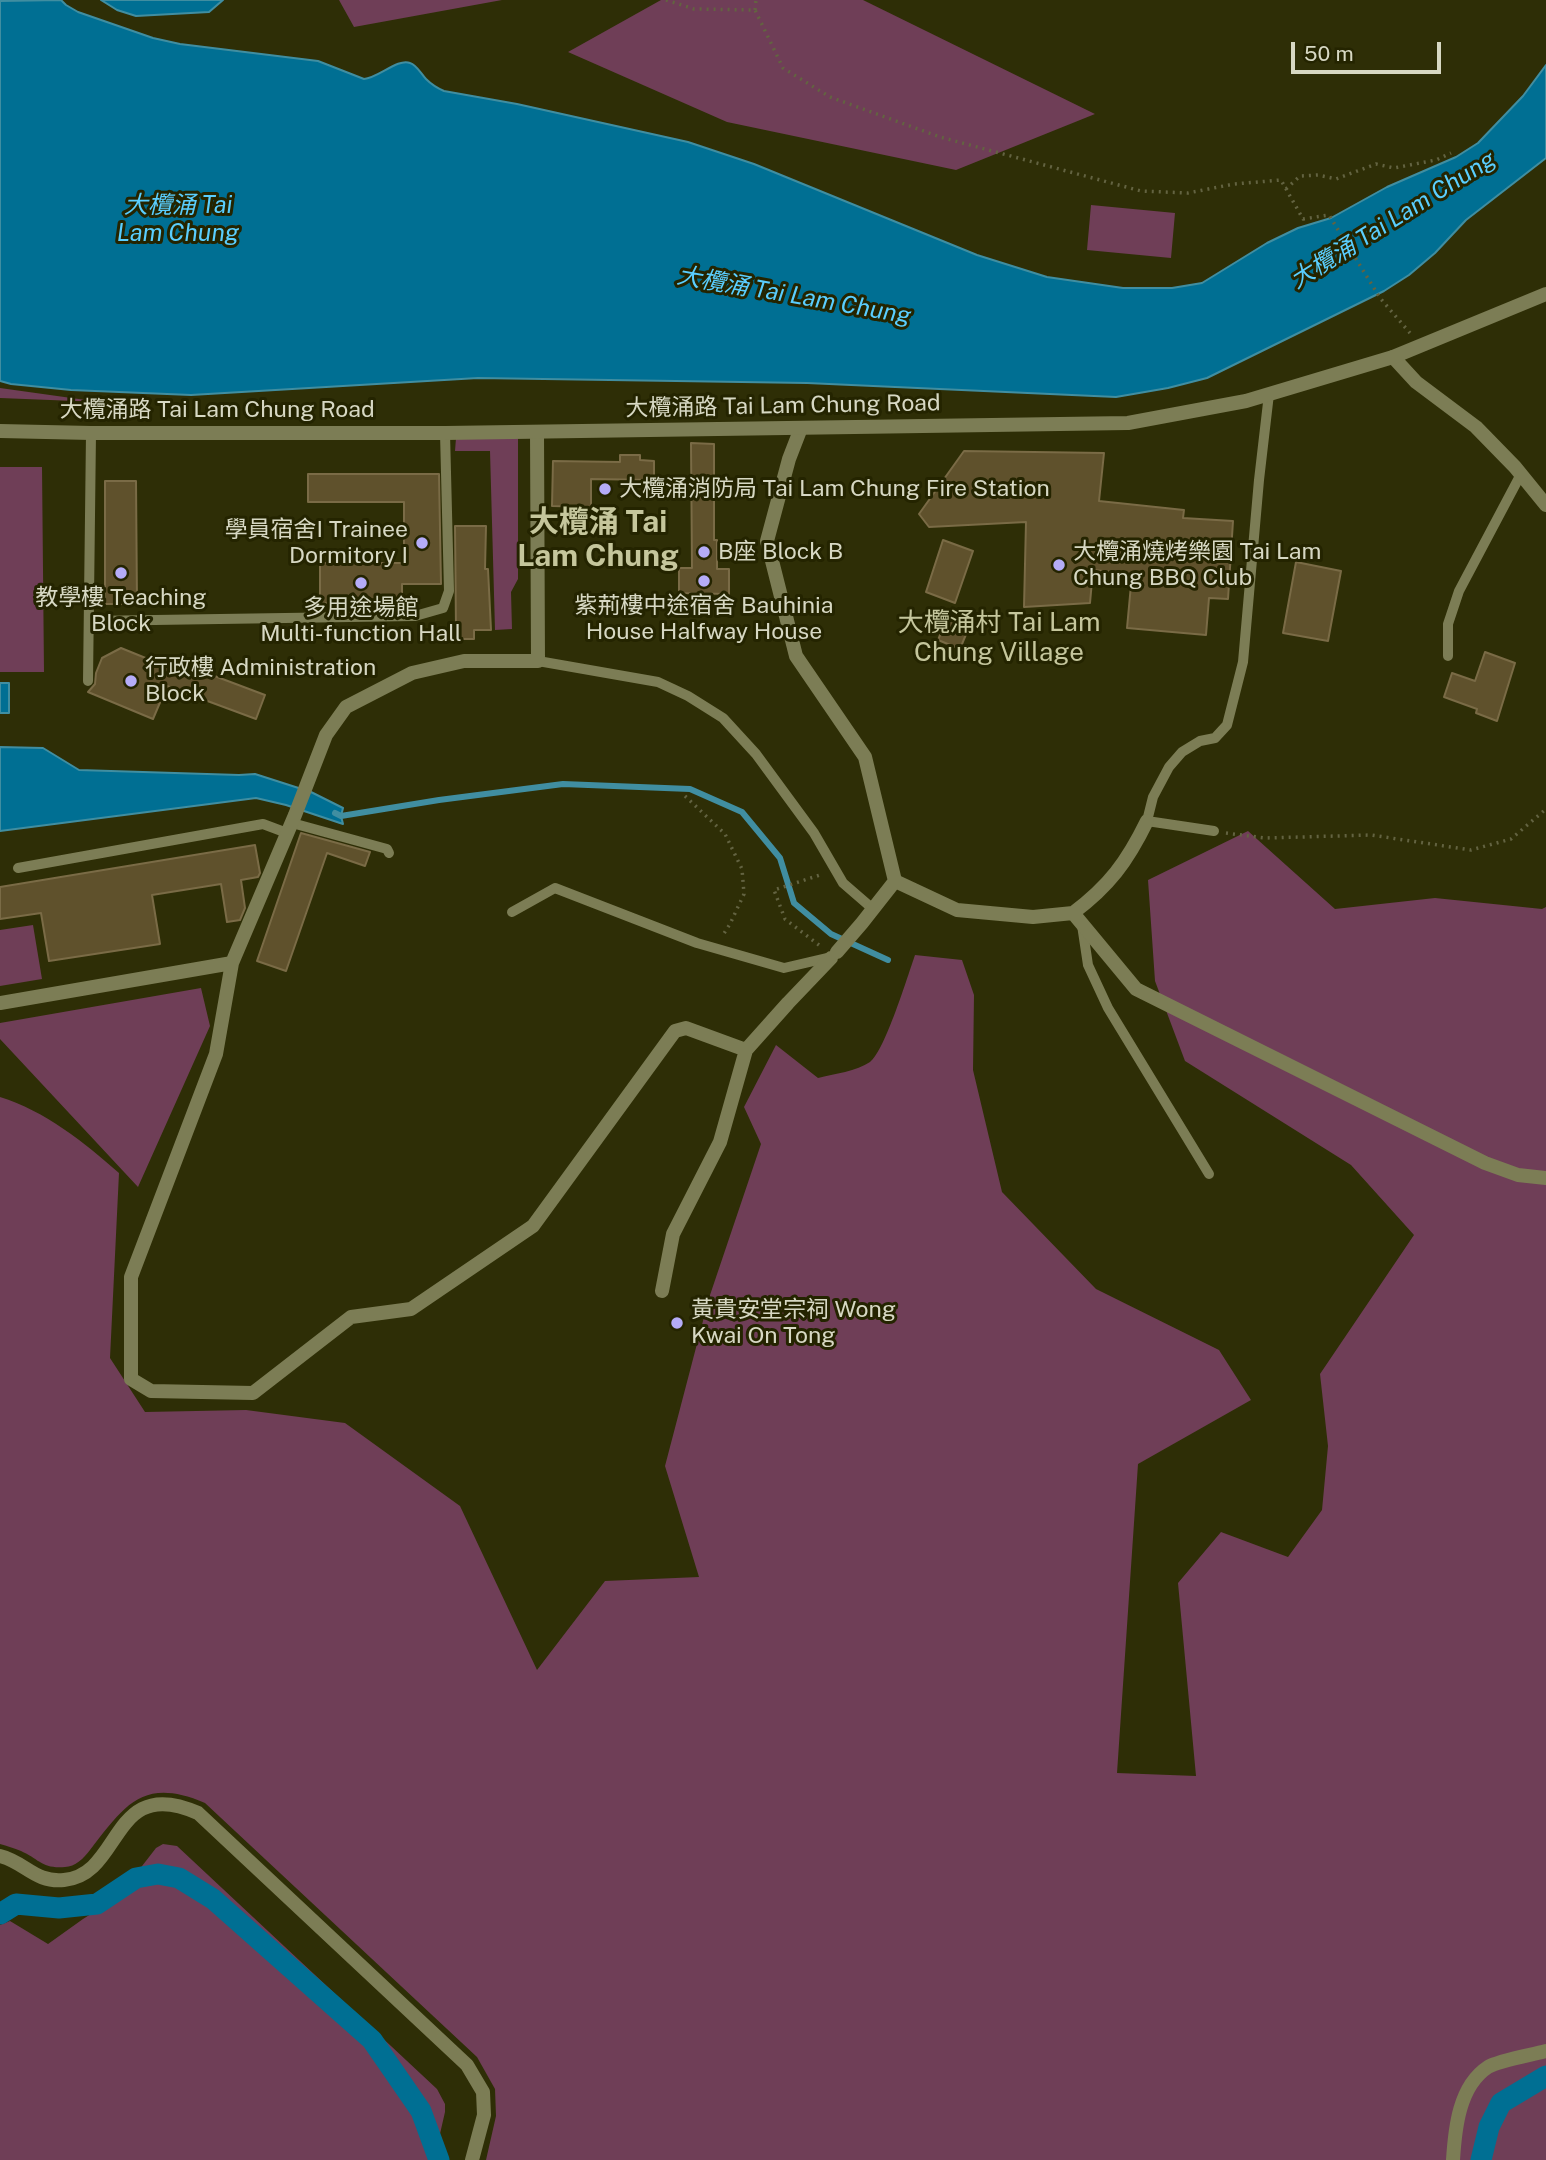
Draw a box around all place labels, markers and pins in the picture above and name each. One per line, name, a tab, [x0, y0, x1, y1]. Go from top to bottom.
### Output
place label: 大欖涌消防局 Tai Lam Chung Fire Station	[619, 475, 1050, 503]
marker: 大欖涌消防局 Tai Lam Chung Fire Station	[597, 481, 613, 497]
place label: 學員宿舍I Trainee Dormitory I	[225, 516, 408, 570]
marker: 學員宿舍I Trainee Dormitory I	[414, 535, 430, 551]
place label: B座 Block B	[718, 538, 843, 566]
place label: 大欖涌燒烤樂園 Tai Lam Chung BBQ Club	[1073, 538, 1321, 592]
marker: B座 Block B	[696, 544, 712, 560]
marker: 大欖涌燒烤樂園 Tai Lam Chung BBQ Club	[1051, 557, 1067, 573]
marker: 教學樓 Teaching Block	[113, 565, 129, 581]
marker: 紫荊樓中途宿舍 Bauhinia House Halfway House	[696, 573, 712, 589]
marker: 多用途場館 Multi-function Hall	[353, 575, 369, 591]
place label: 教學樓 Teaching Block	[35, 584, 207, 638]
place label: 紫荊樓中途宿舍 Bauhinia House Halfway House	[574, 592, 834, 646]
place label: 多用途場館 Multi-function Hall	[260, 594, 462, 648]
place label: 行政樓 Administration Block	[145, 654, 376, 708]
marker: 行政樓 Administration Block	[123, 673, 139, 689]
place label: 黃貴安堂宗祠 Wong Kwai On Tong	[691, 1296, 896, 1350]
marker: 黃貴安堂宗祠 Wong Kwai On Tong	[669, 1315, 685, 1331]

